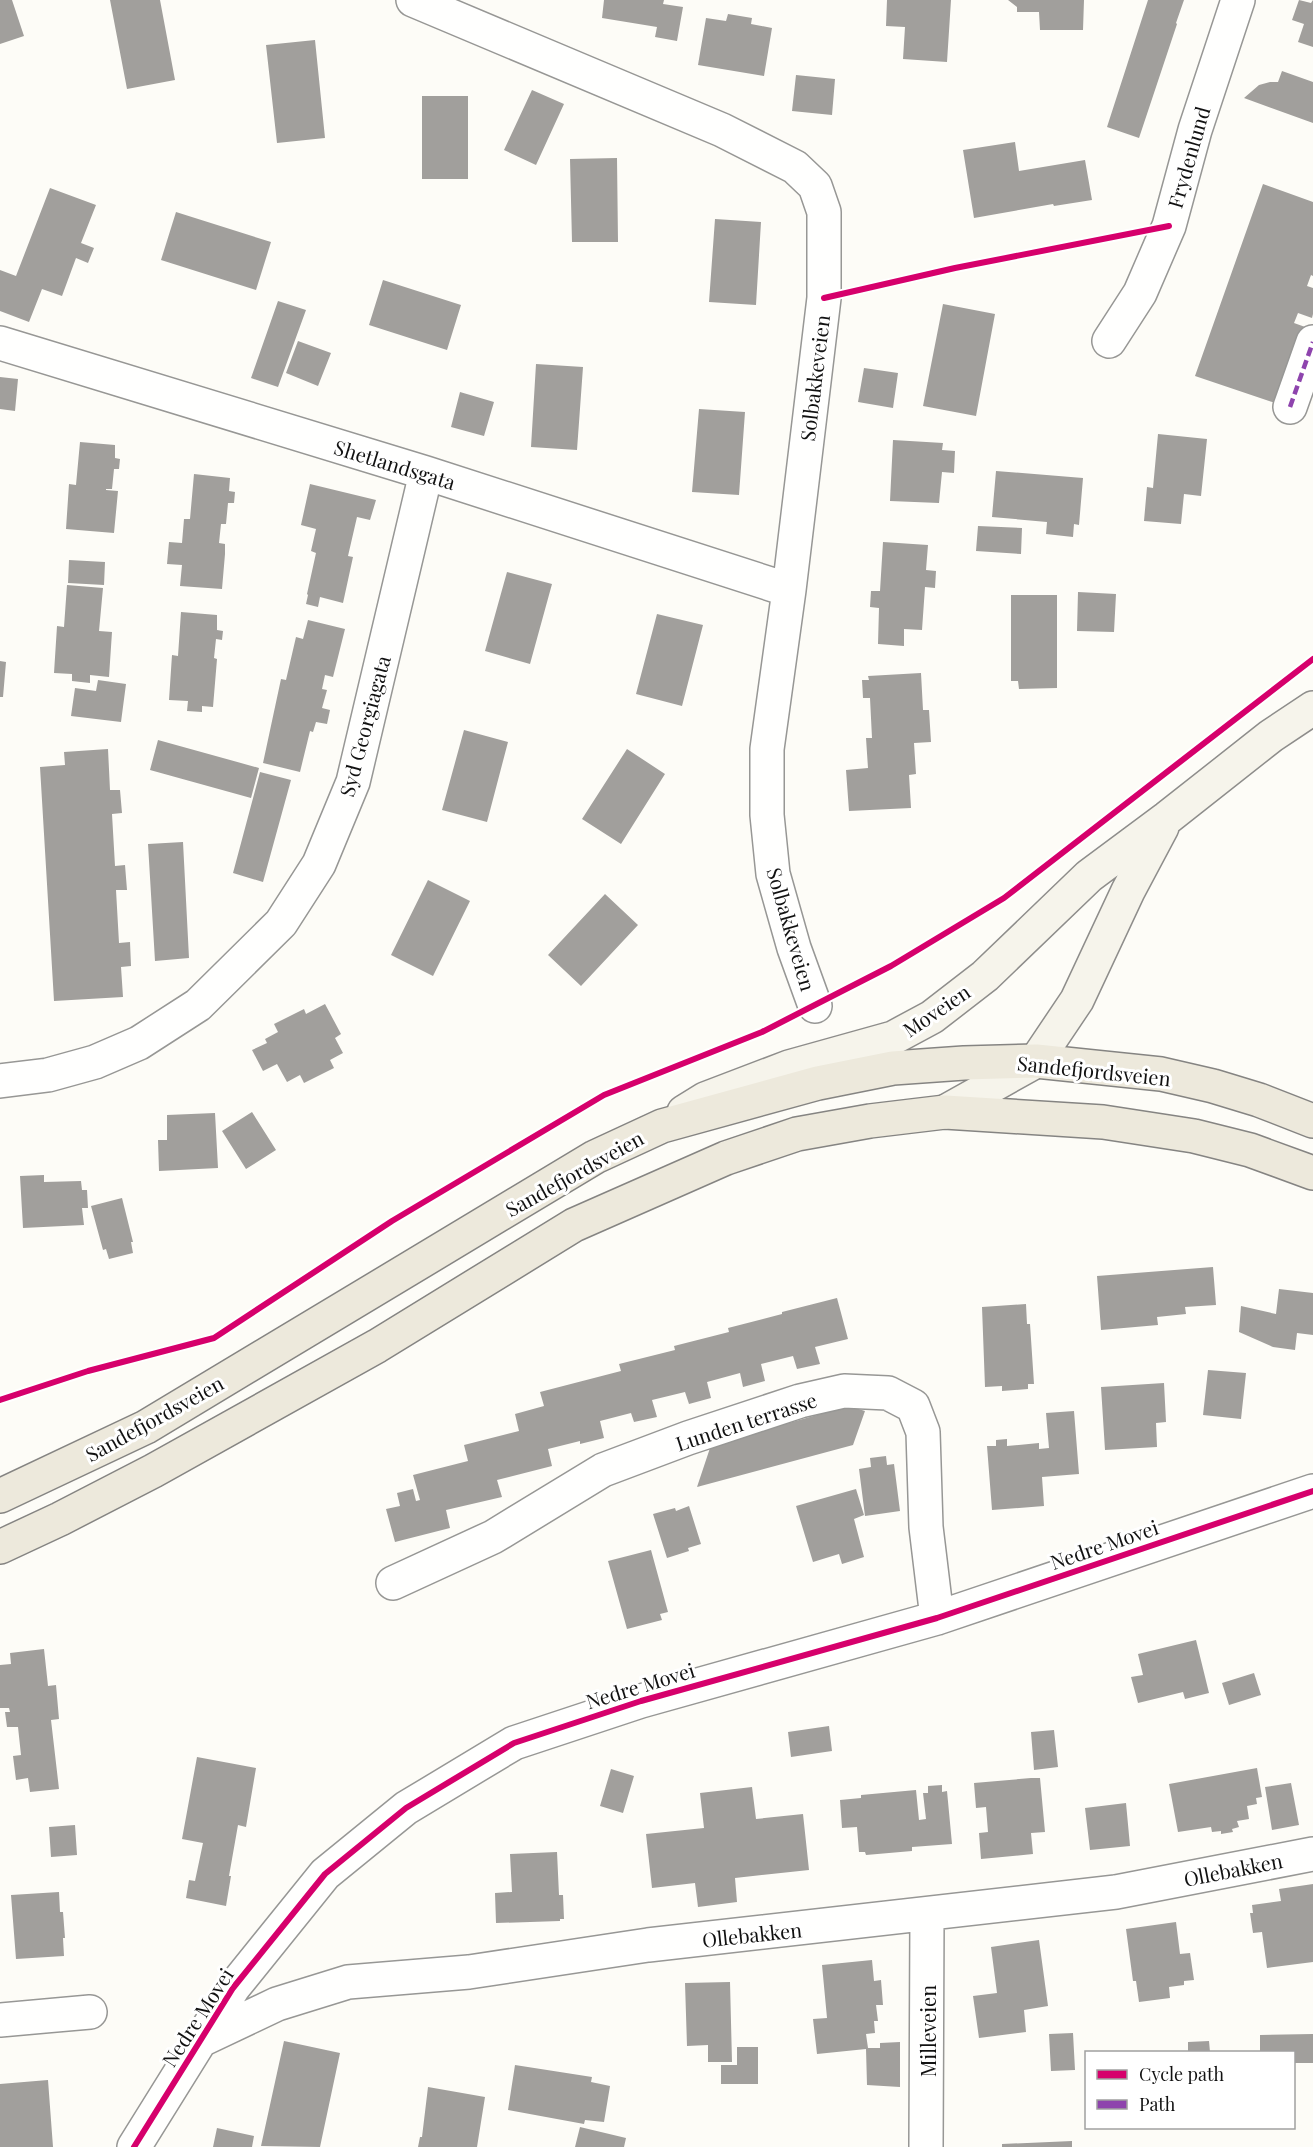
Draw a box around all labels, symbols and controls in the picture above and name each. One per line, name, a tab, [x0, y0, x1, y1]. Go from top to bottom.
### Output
street label: Frydenlund	[1161, 103, 1216, 211]
street label: Solbakkeveien	[793, 313, 835, 443]
street label: Shetlandsgata	[331, 433, 459, 495]
street label: Syd Georgiagata	[332, 652, 396, 800]
street label: Solbakkeveien	[762, 864, 822, 994]
street label: Moveien	[897, 978, 975, 1042]
street label: Sandefjordsveien	[1016, 1049, 1172, 1091]
street label: Sandefjordsveien	[500, 1124, 648, 1222]
street label: Sandefjordsveien	[80, 1369, 228, 1467]
street label: Lunden terrasse	[672, 1385, 820, 1457]
street label: Nedre Movei	[1046, 1513, 1162, 1575]
street label: Nedre Movei	[582, 1656, 698, 1714]
street label: Ollebakken	[1181, 1846, 1285, 1892]
street label: Ollebakken	[701, 1915, 803, 1953]
street label: Nedre Movei	[155, 1962, 239, 2072]
street label: Milleveien	[914, 1985, 941, 2077]
legend	[1085, 2051, 1295, 2129]
text: Cycle path	[1139, 2062, 1224, 2086]
text: Path	[1139, 2092, 1176, 2116]

